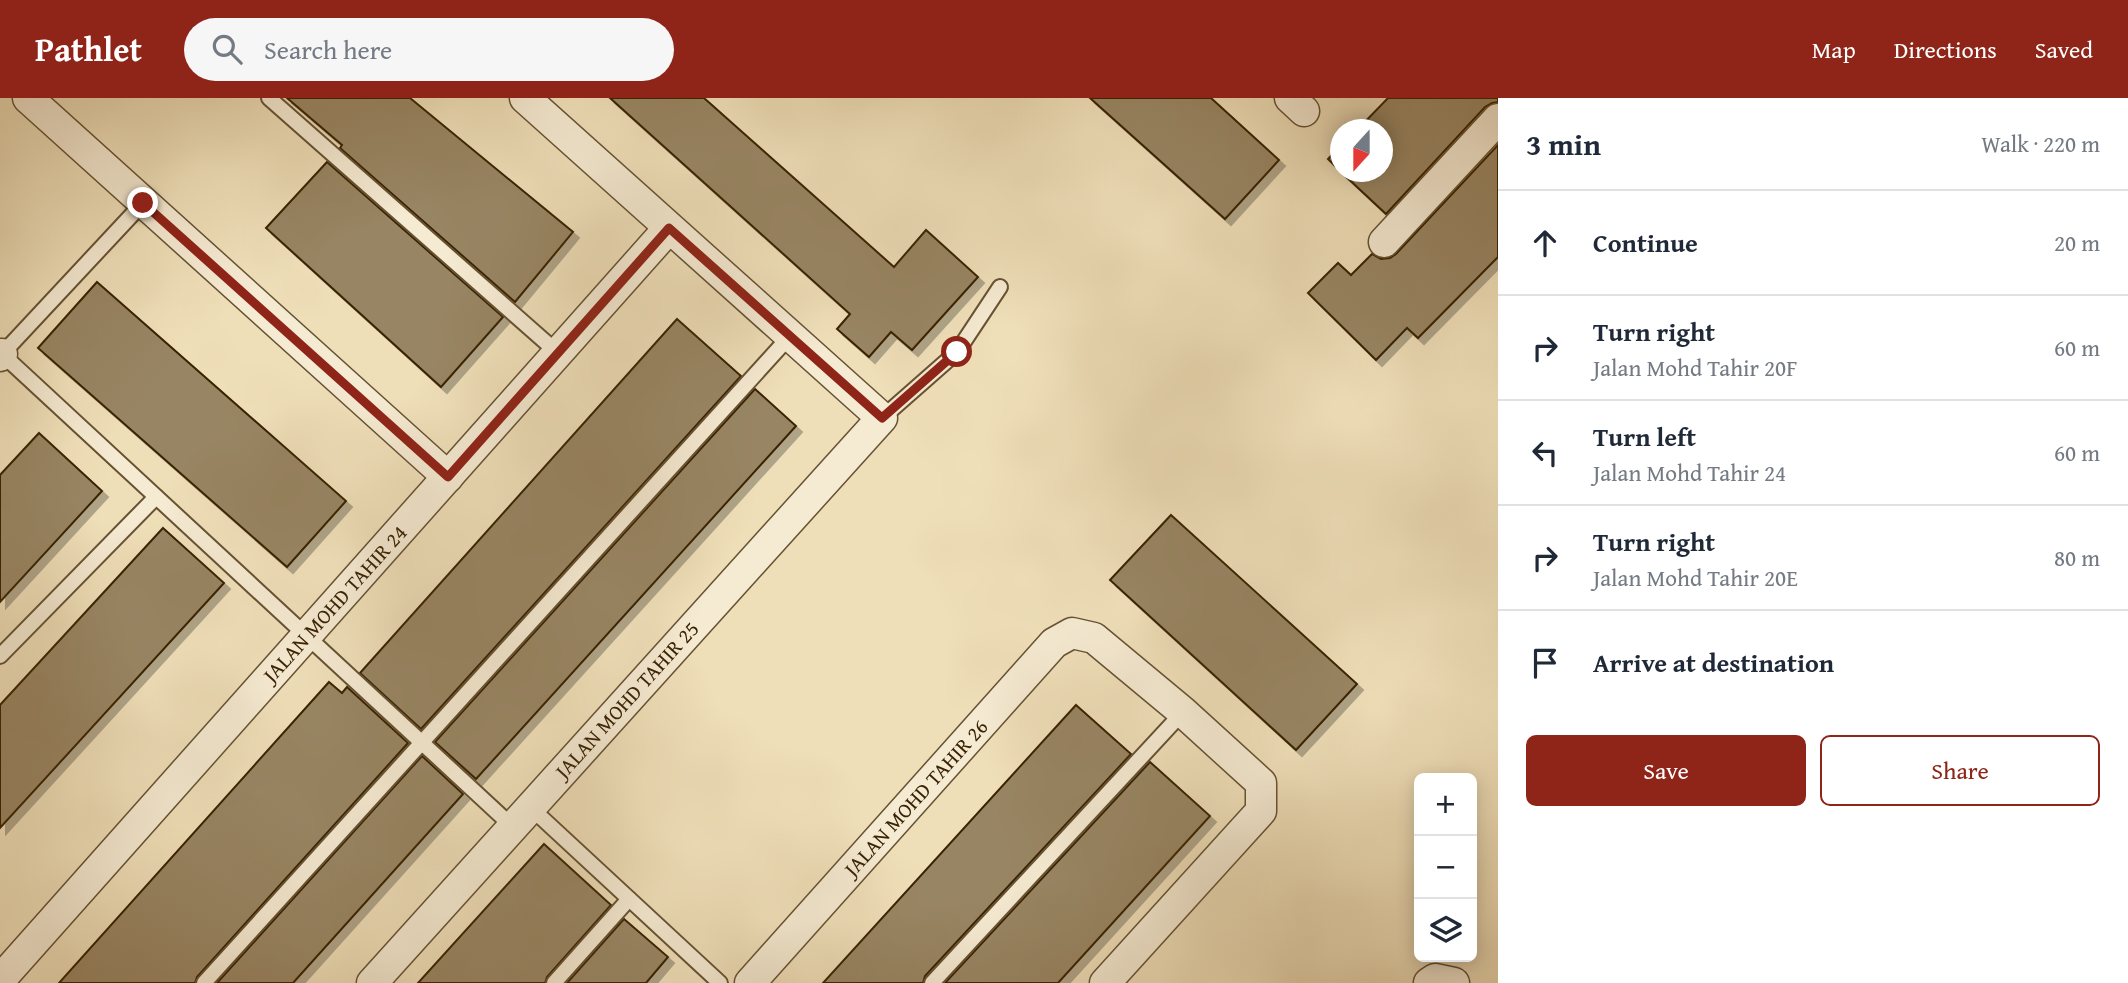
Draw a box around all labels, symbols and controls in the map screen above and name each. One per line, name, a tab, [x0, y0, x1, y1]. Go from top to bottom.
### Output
search box	[184, 18, 674, 81]
text: Pathlet	[35, 25, 142, 73]
icon: search	[208, 30, 246, 68]
text: Search here	[264, 30, 392, 69]
text: Map	[1812, 32, 1856, 67]
text: Directions	[1894, 32, 1997, 67]
text: Saved	[2035, 32, 2093, 67]
north arrow	[1330, 119, 1393, 182]
text: 3 min	[1526, 122, 1601, 166]
text: Walk · 220 m	[1981, 127, 2100, 160]
route end	[127, 187, 158, 218]
text: Continue	[1593, 223, 1698, 262]
icon: ahead	[1526, 224, 1564, 262]
text: 20 m	[2054, 226, 2100, 259]
text: Turn right	[1593, 312, 1715, 351]
icon: right	[1526, 329, 1564, 367]
text: 60 m	[2054, 331, 2100, 364]
route start	[941, 336, 972, 367]
text: Jalan Mohd Tahir 20F	[1593, 351, 1797, 384]
text: Turn left	[1593, 417, 1696, 456]
icon: left	[1526, 434, 1564, 472]
text: 60 m	[2054, 436, 2100, 469]
text: Jalan Mohd Tahir 24	[1593, 456, 1786, 489]
street label: JALAN MOHD TAHIR 24	[253, 518, 414, 692]
text: Turn right	[1593, 522, 1715, 561]
icon: right	[1526, 539, 1564, 577]
text: 80 m	[2054, 541, 2100, 574]
text: Jalan Mohd Tahir 20E	[1593, 561, 1798, 594]
street label: JALAN MOHD TAHIR 25	[545, 614, 706, 788]
text: Arrive at destination	[1593, 643, 1834, 682]
icon: arrive	[1526, 644, 1564, 682]
street label: JALAN MOHD TAHIR 26	[834, 712, 995, 886]
button: Save	[1526, 735, 1806, 806]
button: Share	[1820, 735, 2100, 806]
map controls	[1414, 773, 1477, 962]
button: +	[1414, 773, 1477, 836]
button: −	[1414, 836, 1477, 899]
button: layers	[1414, 899, 1477, 962]

